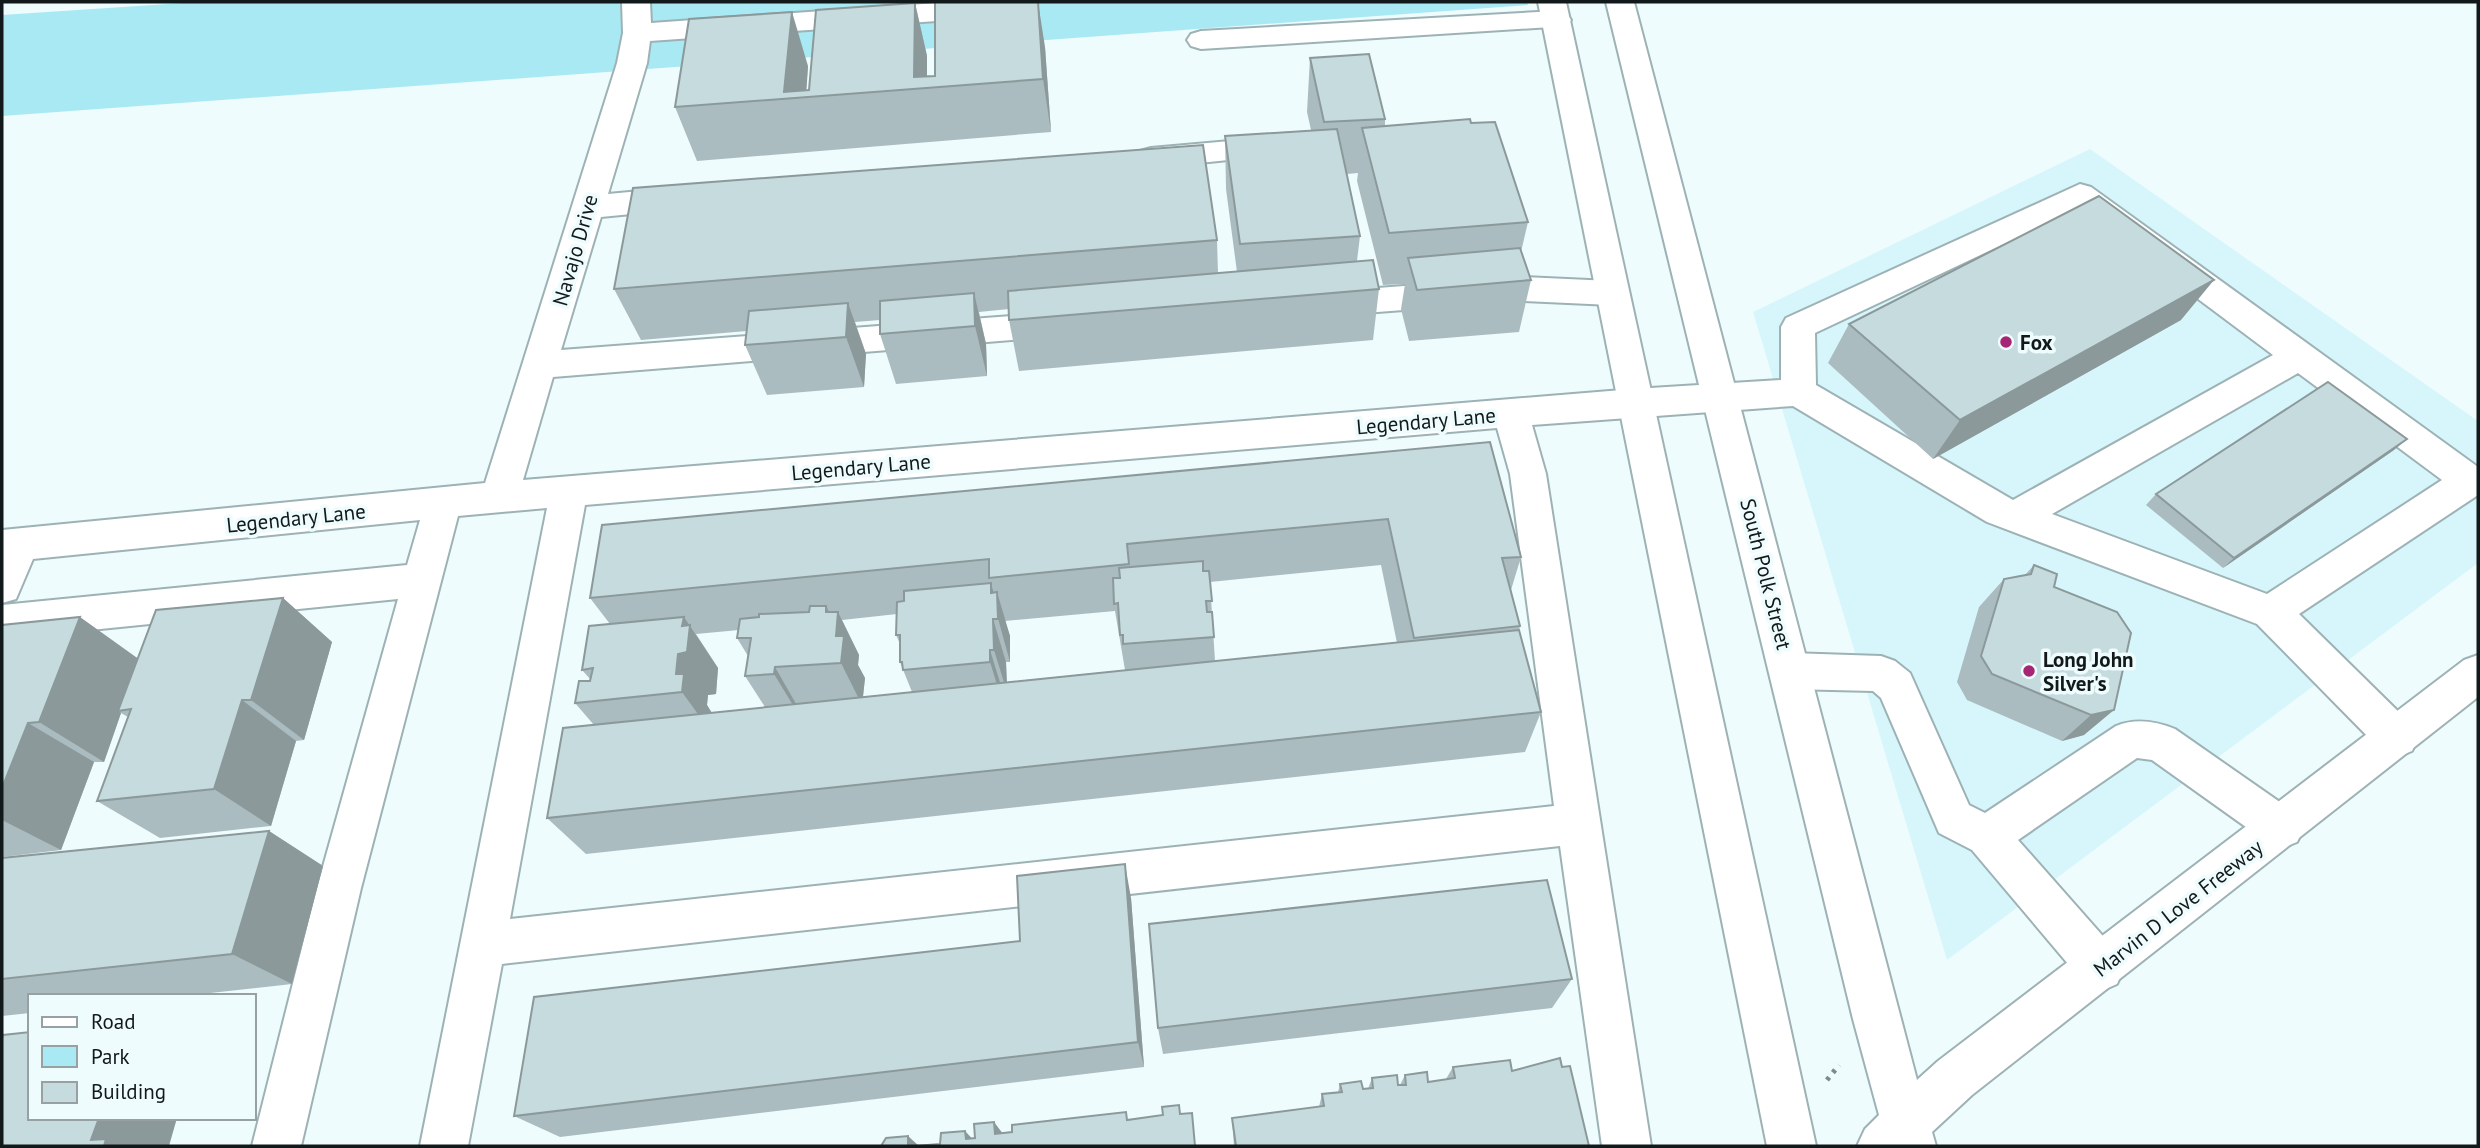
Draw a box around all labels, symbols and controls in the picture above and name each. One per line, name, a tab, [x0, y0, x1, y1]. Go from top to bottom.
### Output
street label: Navajo Drive	[546, 191, 604, 309]
place label: Fox	[2020, 329, 2052, 356]
marker: Fox	[1998, 334, 2014, 350]
street label: Legendary Lane	[1355, 401, 1497, 441]
street label: Legendary Lane	[790, 447, 932, 487]
street label: South Polk Street	[1734, 496, 1798, 652]
street label: Legendary Lane	[225, 497, 367, 539]
place label: Long John Silver's	[2043, 646, 2134, 697]
marker: Long John Silver's	[2021, 663, 2037, 679]
street label: Marvin D Love Freeway	[2088, 833, 2268, 983]
legend	[28, 994, 256, 1120]
text: Road	[91, 1008, 135, 1035]
text: Park	[91, 1043, 130, 1070]
text: Building	[91, 1078, 166, 1105]

